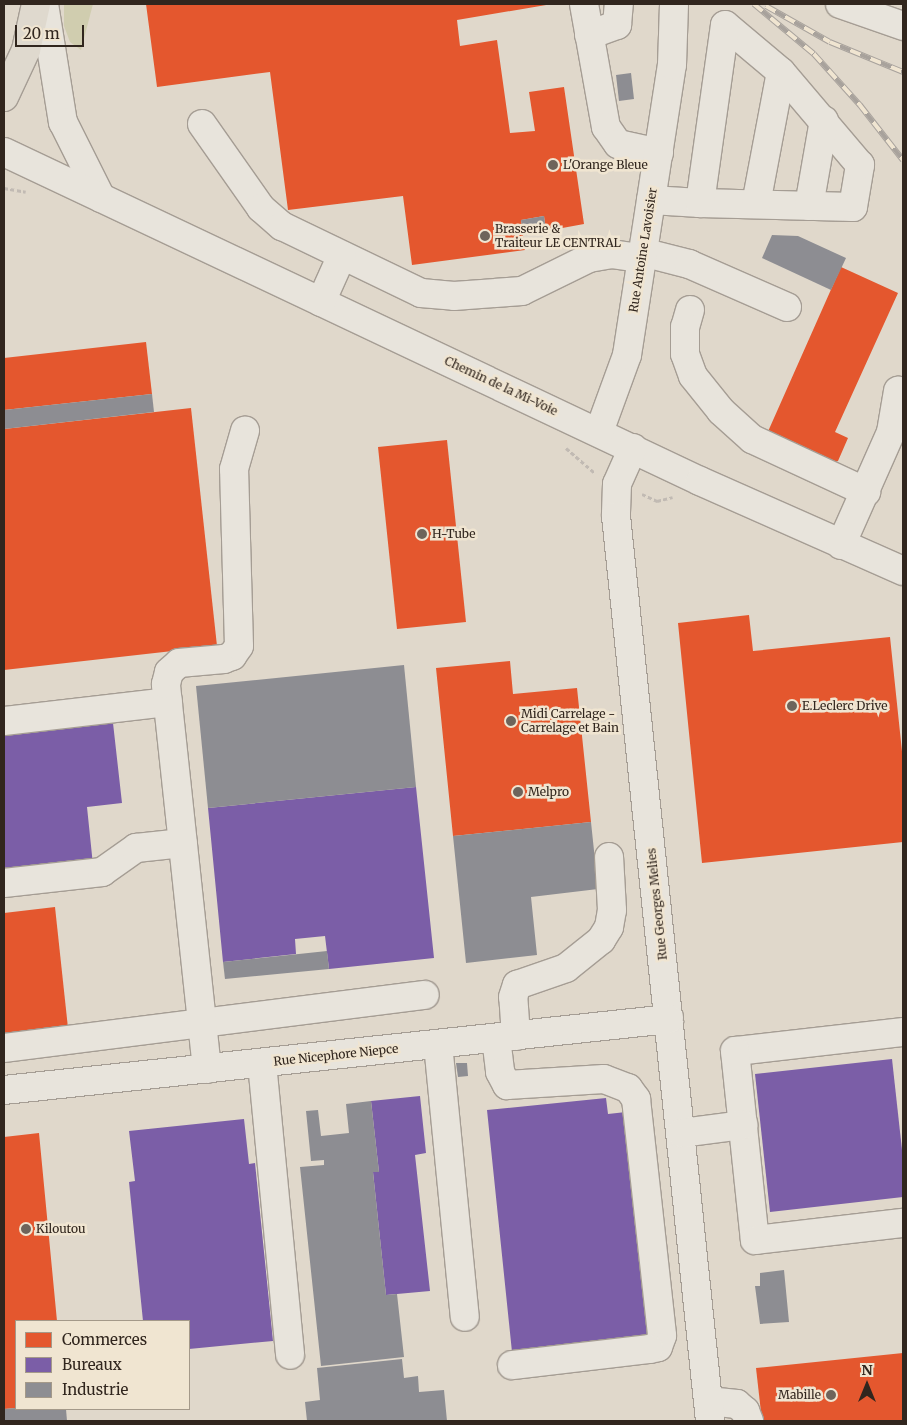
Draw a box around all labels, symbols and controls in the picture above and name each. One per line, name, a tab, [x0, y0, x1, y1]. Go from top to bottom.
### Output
scale bar	[18, 15, 86, 47]
text: 20 m	[23, 24, 60, 43]
place label: L'Orange Bleue	[563, 158, 648, 172]
marker: L'Orange Bleue	[547, 159, 559, 171]
street label: Rue Antoine Lavoisier	[626, 187, 660, 313]
place label: Brasserie & Traiteur LE CENTRAL	[495, 222, 621, 250]
marker: Brasserie & Traiteur LE CENTRAL	[479, 230, 491, 242]
street label: Chemin de la Mi-Voie	[442, 354, 560, 418]
place label: H-Tube	[432, 527, 476, 541]
marker: H-Tube	[416, 528, 428, 540]
place label: E.Leclerc Drive	[802, 699, 887, 713]
marker: E.Leclerc Drive	[786, 700, 798, 712]
place label: Midi Carrelage - Carrelage et Bain	[521, 707, 619, 735]
marker: Midi Carrelage - Carrelage et Bain	[505, 715, 517, 727]
place label: Melpro	[528, 785, 569, 799]
marker: Melpro	[512, 786, 524, 798]
street label: Rue Georges Melies	[644, 847, 670, 961]
street label: Rue Nicephore Niepce	[273, 1041, 399, 1069]
place label: Kiloutou	[36, 1222, 86, 1236]
marker: Kiloutou	[20, 1223, 32, 1235]
legend	[15, 1320, 190, 1410]
text: Commerces	[62, 1330, 147, 1349]
text: Bureaux	[62, 1355, 122, 1374]
north arrow	[842, 1360, 892, 1410]
text: N	[861, 1361, 873, 1379]
text: Industrie	[62, 1380, 128, 1399]
place label: Mabille	[778, 1388, 821, 1402]
marker: Mabille	[825, 1389, 837, 1401]

